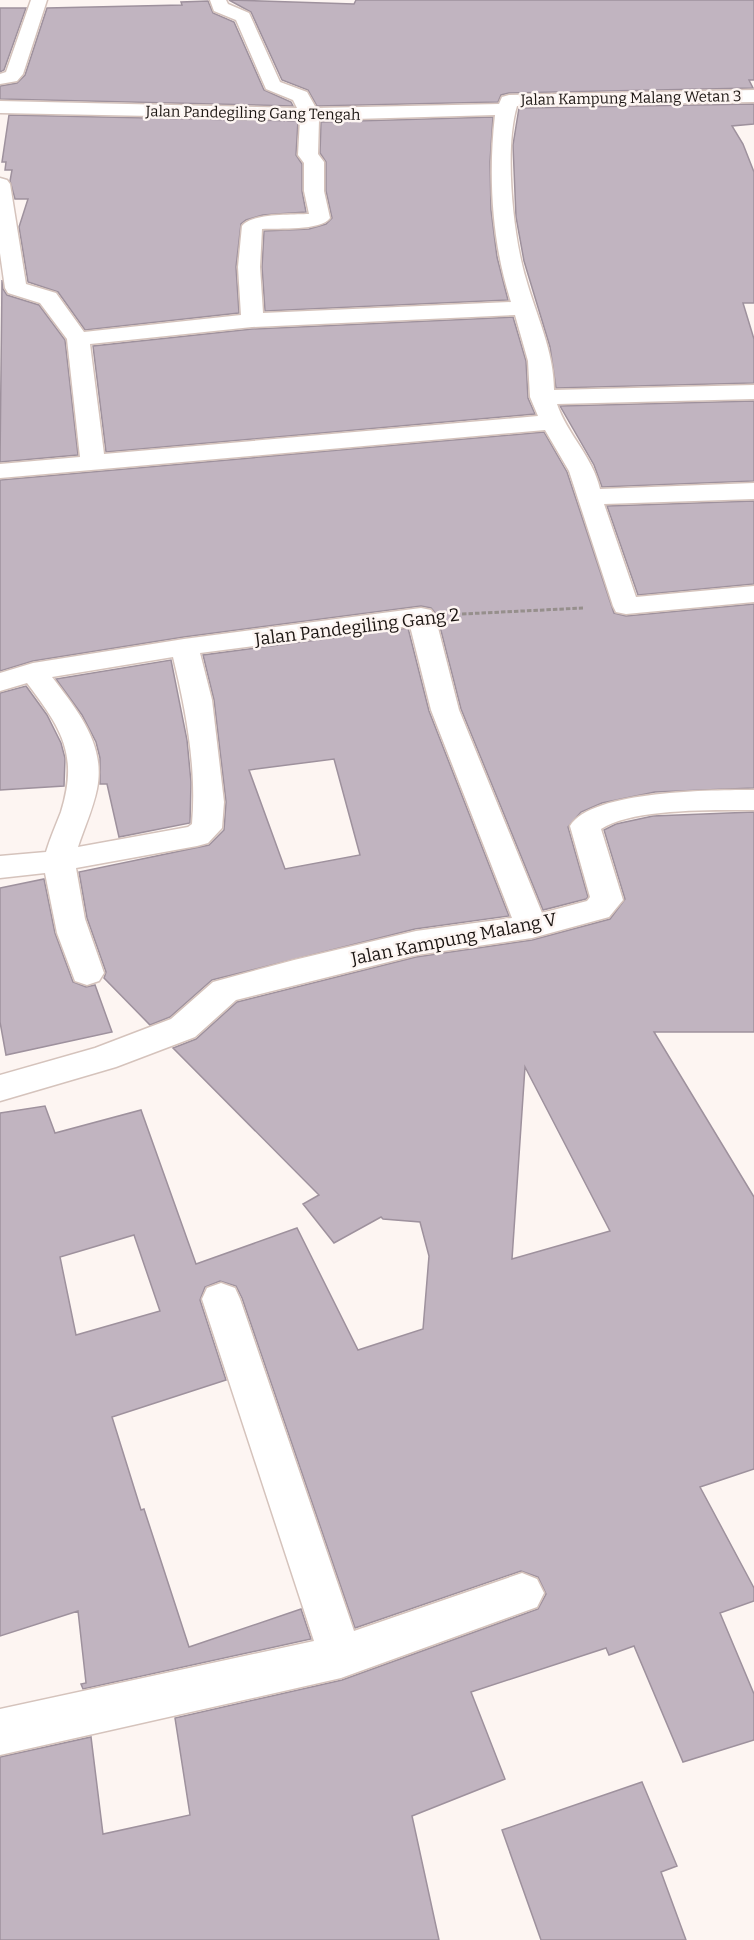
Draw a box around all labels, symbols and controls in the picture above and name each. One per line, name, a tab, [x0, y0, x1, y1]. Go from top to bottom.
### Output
street label: Jalan Kampung Malang Wetan 3	[519, 87, 742, 109]
street label: Jalan Pandegiling Gang Tengah	[144, 102, 361, 124]
street label: Jalan Pandegiling Gang 2	[253, 604, 460, 651]
street label: Jalan Kampung Malang V	[348, 908, 559, 970]

